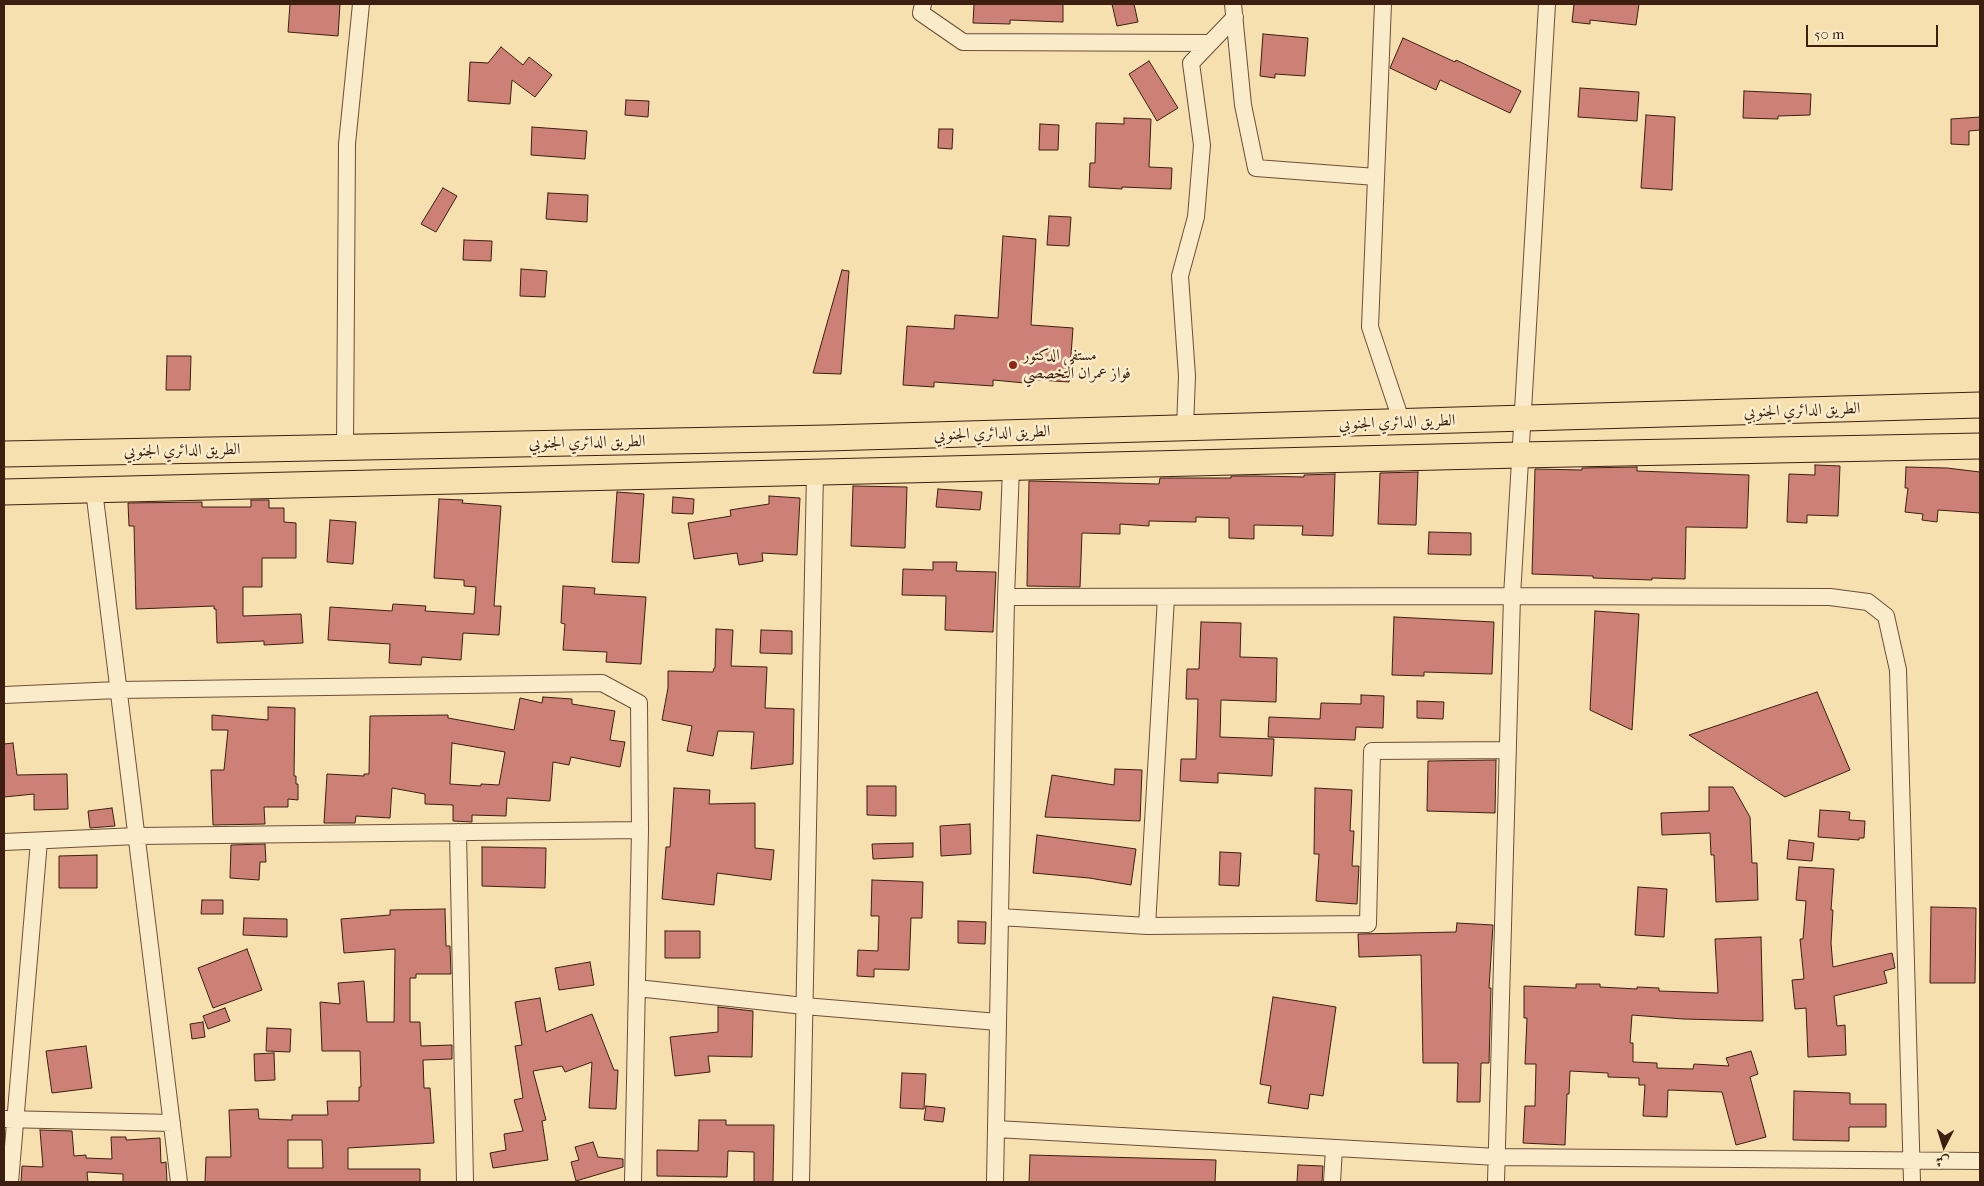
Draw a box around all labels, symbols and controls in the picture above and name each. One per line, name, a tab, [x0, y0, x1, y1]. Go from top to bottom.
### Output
scale bar	[1809, 15, 1942, 47]
text: 50 m	[1814, 25, 1844, 43]
place label: مستفى الدكتور فواز عمران التخصصي	[1023, 346, 1131, 384]
marker: مستفى الدكتور فواز عمران التخصصي	[1007, 359, 1019, 371]
street label: الطريق الدائري الجنوبي	[1743, 399, 1861, 423]
street label: الطريق الدائري الجنوبي	[1338, 411, 1456, 435]
street label: الطريق الدائري الجنوبي	[933, 422, 1051, 446]
street label: الطريق الدائري الجنوبي	[528, 432, 646, 454]
street label: الطريق الدائري الجنوبي	[123, 440, 241, 462]
north arrow	[1919, 1121, 1969, 1171]
text: ش	[1935, 1152, 1950, 1171]

